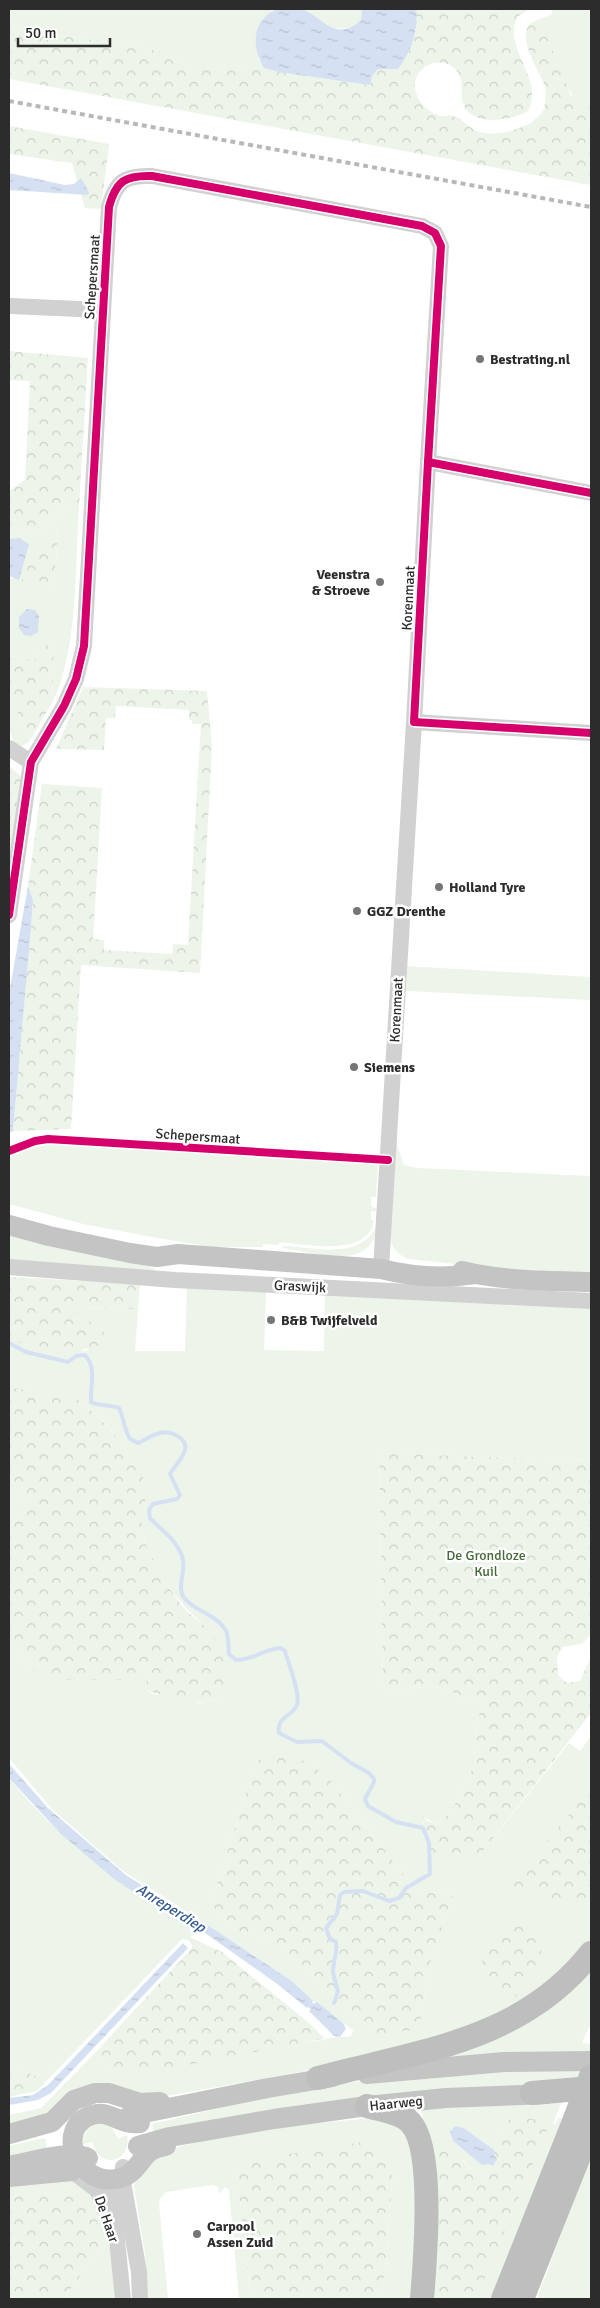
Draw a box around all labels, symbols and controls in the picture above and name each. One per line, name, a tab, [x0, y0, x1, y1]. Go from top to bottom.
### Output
scale bar	[18, 15, 110, 47]
text: 50 m	[25, 24, 56, 42]
street label: Schepersmaat	[81, 234, 104, 320]
place label: Bestrating.nl	[490, 351, 571, 368]
marker: Bestrating.nl	[474, 353, 486, 365]
street label: Korenmaat	[398, 565, 419, 631]
place label: Veenstra & Stroeve	[312, 566, 370, 599]
marker: Veenstra & Stroeve	[374, 576, 386, 588]
place label: Holland Tyre	[449, 879, 526, 896]
marker: Holland Tyre	[433, 881, 445, 893]
place label: GGZ Drenthe	[367, 903, 446, 920]
marker: GGZ Drenthe	[351, 905, 363, 917]
street label: Korenmaat	[386, 977, 407, 1043]
place label: Siemens	[364, 1059, 415, 1076]
marker: Siemens	[348, 1061, 360, 1073]
street label: Schepersmaat	[155, 1125, 241, 1148]
street label: Graswijk	[273, 1277, 327, 1296]
place label: B&B Twijfelveld	[281, 1312, 378, 1329]
marker: B&B Twijfelveld	[265, 1314, 277, 1326]
park label: De Grondloze Kuil	[446, 1547, 526, 1580]
water label: Anreperdiep	[133, 1880, 210, 1937]
street label: Haarweg	[369, 2092, 424, 2115]
street label: De Haar	[91, 2194, 123, 2245]
place label: Carpool Assen Zuid	[207, 2218, 274, 2251]
marker: Carpool Assen Zuid	[191, 2228, 203, 2240]

